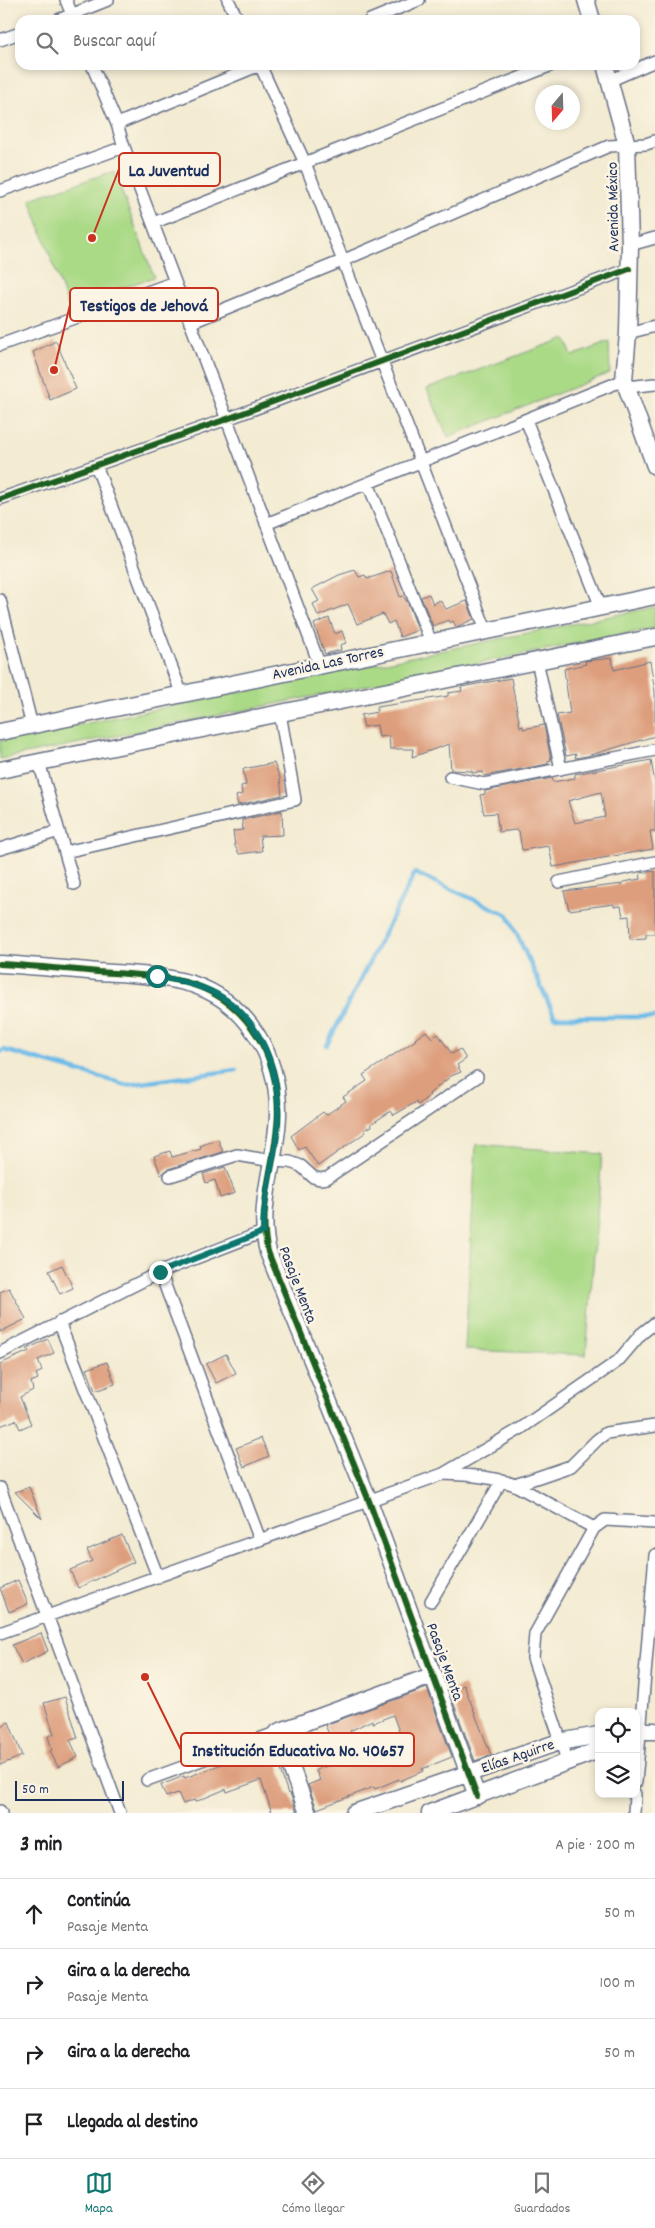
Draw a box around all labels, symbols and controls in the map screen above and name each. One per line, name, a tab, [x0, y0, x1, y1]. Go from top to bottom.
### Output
search box	[15, 15, 640, 70]
icon: search	[33, 29, 61, 57]
text: Buscar aquí	[73, 29, 155, 56]
north arrow	[535, 85, 580, 130]
callout: La Juventud	[119, 153, 220, 186]
text: La Juventud	[129, 160, 209, 185]
street label: Avenida México	[602, 162, 626, 252]
callout: Testigos de Jehová	[70, 288, 218, 321]
text: Testigos de Jehová	[80, 295, 209, 320]
street label: Avenida Las Torres	[270, 641, 386, 687]
route start	[146, 965, 169, 988]
street label: Pasaje Menta	[272, 1243, 322, 1327]
route end	[149, 1261, 172, 1284]
street label: Pasaje Menta	[419, 1620, 469, 1705]
map controls	[595, 1708, 640, 1798]
button: locate	[595, 1708, 640, 1753]
callout: Institución Educativa No. 40657	[181, 1733, 414, 1766]
street label: Elías Aguirre	[478, 1734, 558, 1780]
text: Institución Educativa No. 40657	[192, 1740, 404, 1765]
button: layers	[595, 1753, 640, 1798]
scale bar	[15, 1778, 124, 1801]
text: 50 m	[22, 1780, 49, 1800]
text: 3 min	[20, 1831, 62, 1861]
text: A pie · 200 m	[555, 1834, 635, 1857]
text: Continúa	[67, 1889, 130, 1916]
icon: ahead	[20, 1900, 48, 1928]
text: 50 m	[604, 1902, 635, 1925]
text: Pasaje Menta	[67, 1916, 148, 1939]
text: Gira a la derecha	[67, 1959, 189, 1986]
icon: right	[20, 1970, 48, 1998]
text: 100 m	[599, 1972, 635, 1995]
text: Pasaje Menta	[67, 1986, 148, 2009]
icon: right	[20, 2040, 48, 2068]
text: Gira a la derecha	[67, 2040, 189, 2067]
text: 50 m	[604, 2042, 635, 2065]
icon: arrive	[20, 2110, 48, 2138]
text: Llegada al destino	[67, 2110, 198, 2137]
tab: Mapa	[85, 2169, 113, 2219]
tab: Cómo llegar	[282, 2169, 345, 2219]
tab: Guardados	[514, 2169, 570, 2219]

